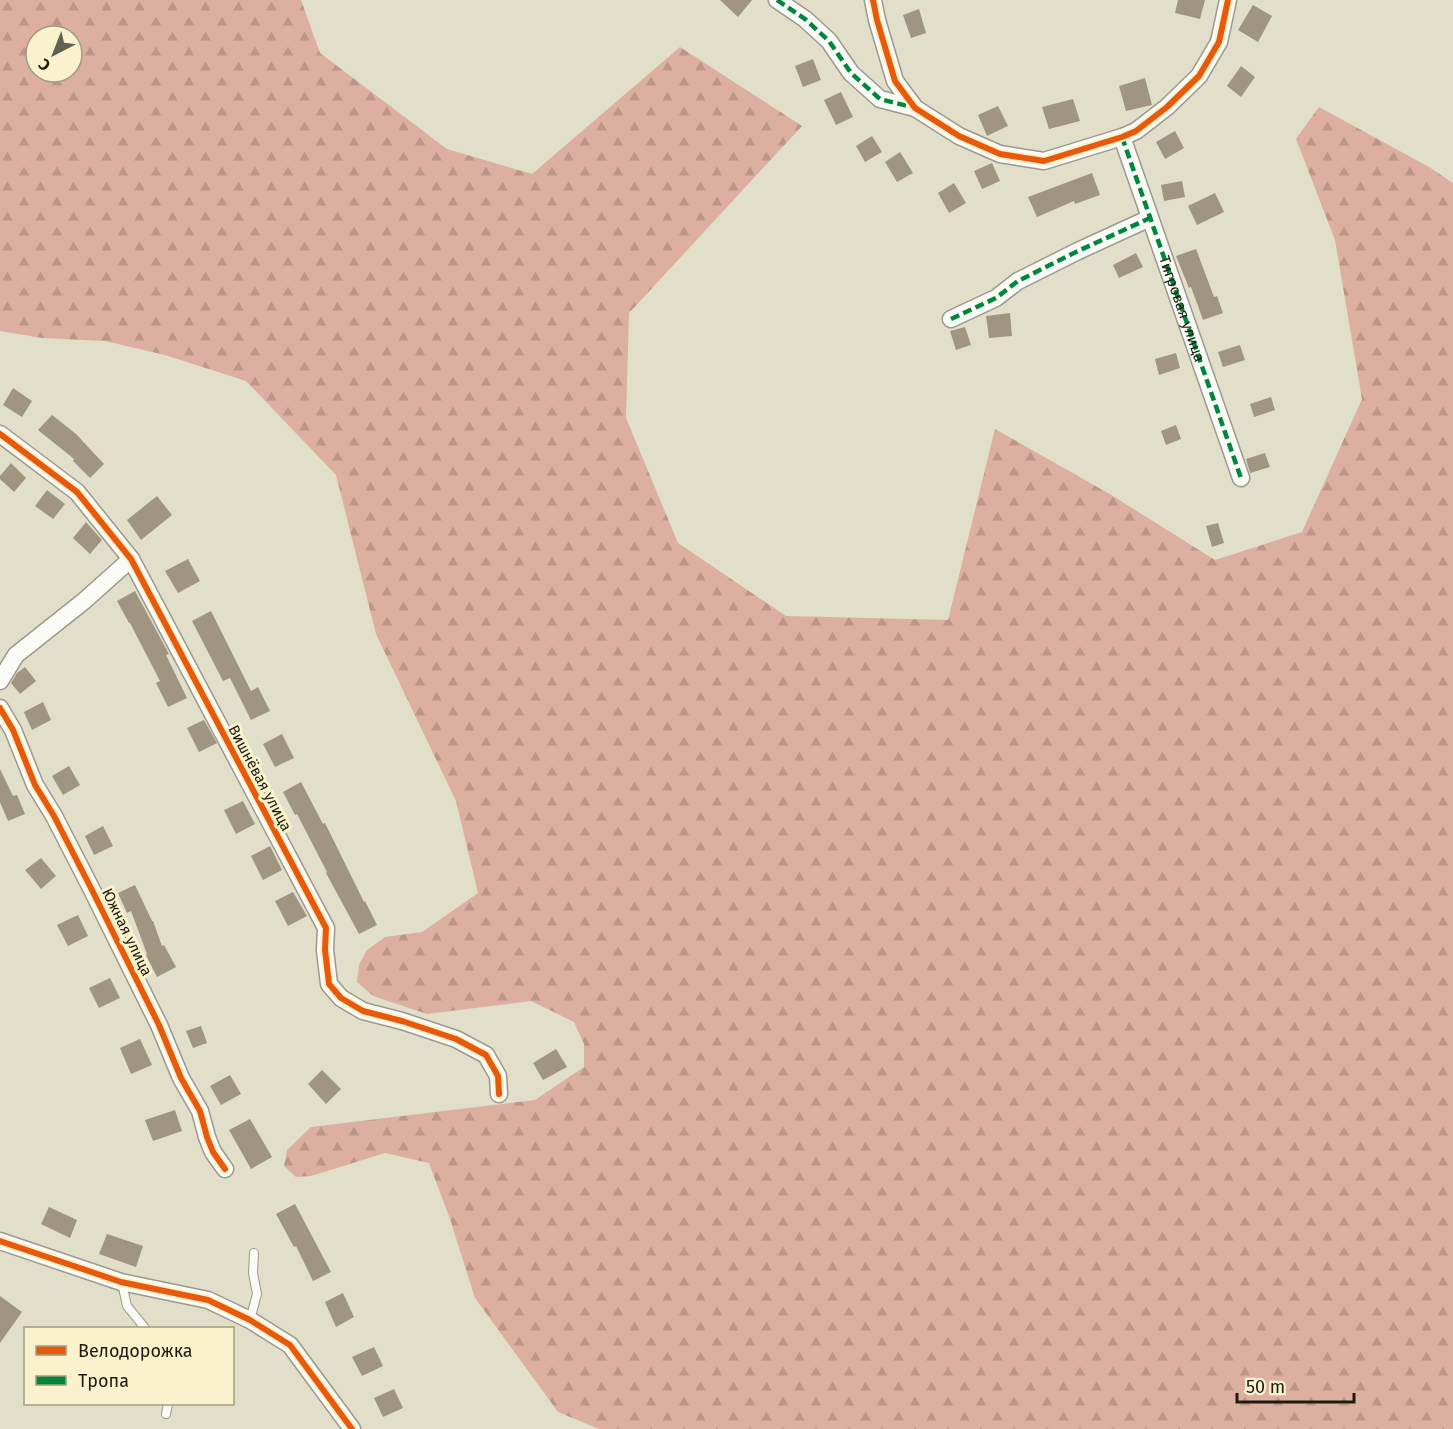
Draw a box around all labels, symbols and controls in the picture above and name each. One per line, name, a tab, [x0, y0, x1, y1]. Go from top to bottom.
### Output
north arrow	[24, 24, 84, 84]
text: С	[34, 54, 54, 75]
street label: Тигровая улица	[1155, 253, 1209, 364]
street label: Вишнёвая улица	[224, 722, 296, 834]
street label: Южная улица	[98, 885, 156, 979]
legend	[24, 1327, 234, 1405]
text: Велодорожка	[78, 1340, 193, 1362]
scale bar	[1237, 1366, 1354, 1404]
text: Тропа	[78, 1370, 129, 1392]
text: 50 m	[1246, 1376, 1285, 1398]

